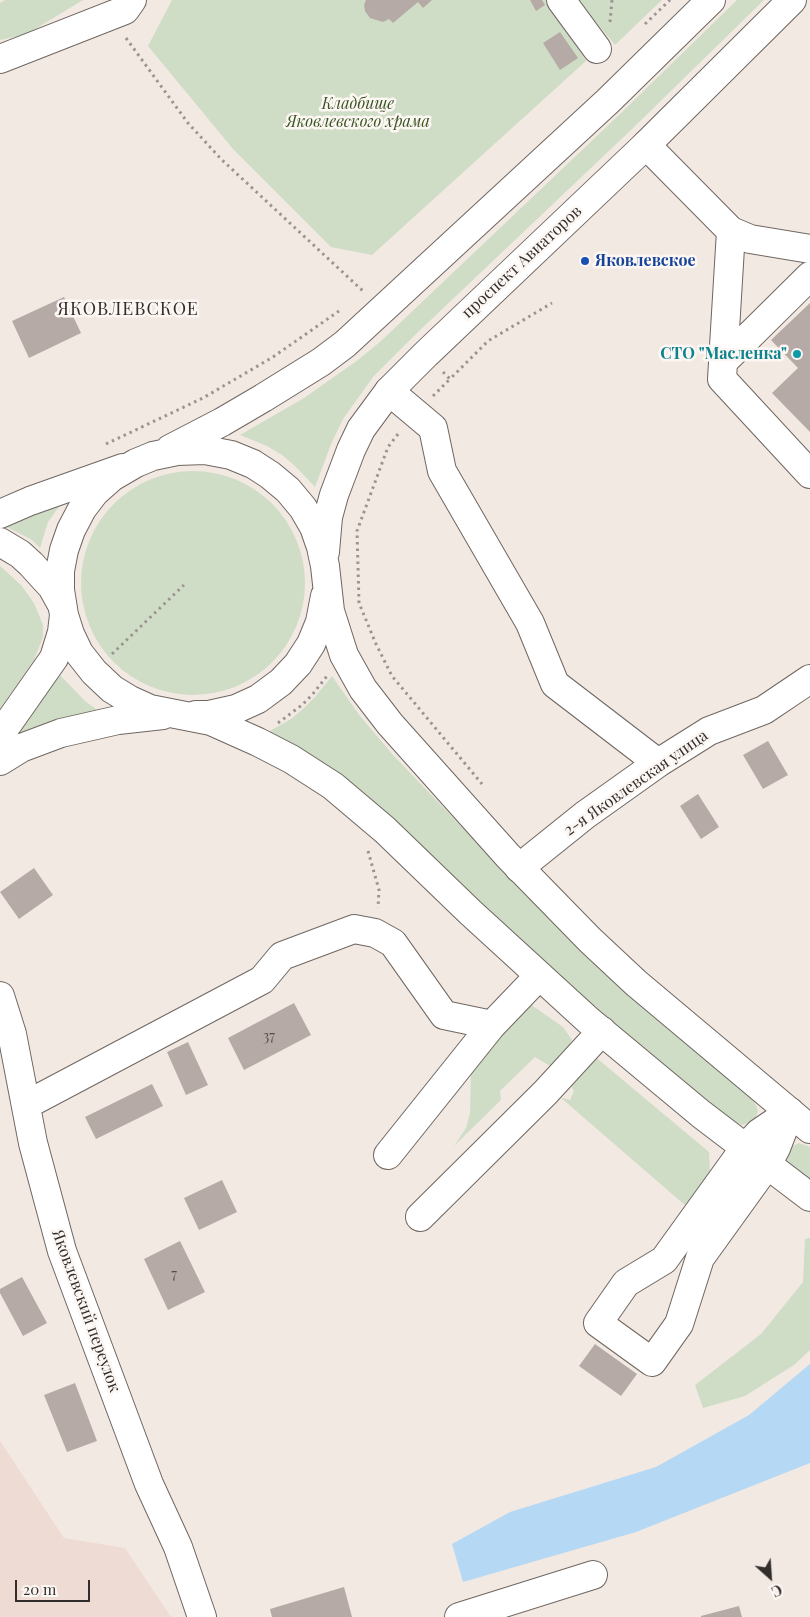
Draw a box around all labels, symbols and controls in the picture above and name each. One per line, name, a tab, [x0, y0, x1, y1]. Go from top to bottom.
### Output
park label: Кладбище Яковлевского храма	[286, 94, 430, 132]
street label: проспект Авиаторов	[458, 202, 586, 322]
place label: Яковлевское	[595, 251, 696, 271]
marker: Яковлевское	[579, 255, 591, 267]
district label: ЯКОВЛЕВСКОЕ	[56, 298, 200, 320]
place label: СТО "Масленка"	[660, 344, 787, 364]
marker: СТО "Масленка"	[791, 348, 803, 360]
street label: 2-я Яковлевская улица	[560, 726, 712, 840]
house number: 37	[263, 1029, 275, 1045]
street label: Яковлевский переулок	[48, 1227, 124, 1395]
house number: 7	[171, 1267, 177, 1283]
north arrow	[745, 1552, 795, 1602]
scale bar	[18, 1570, 92, 1602]
text: 20 m	[23, 1579, 56, 1599]
text: С	[768, 1580, 785, 1602]

